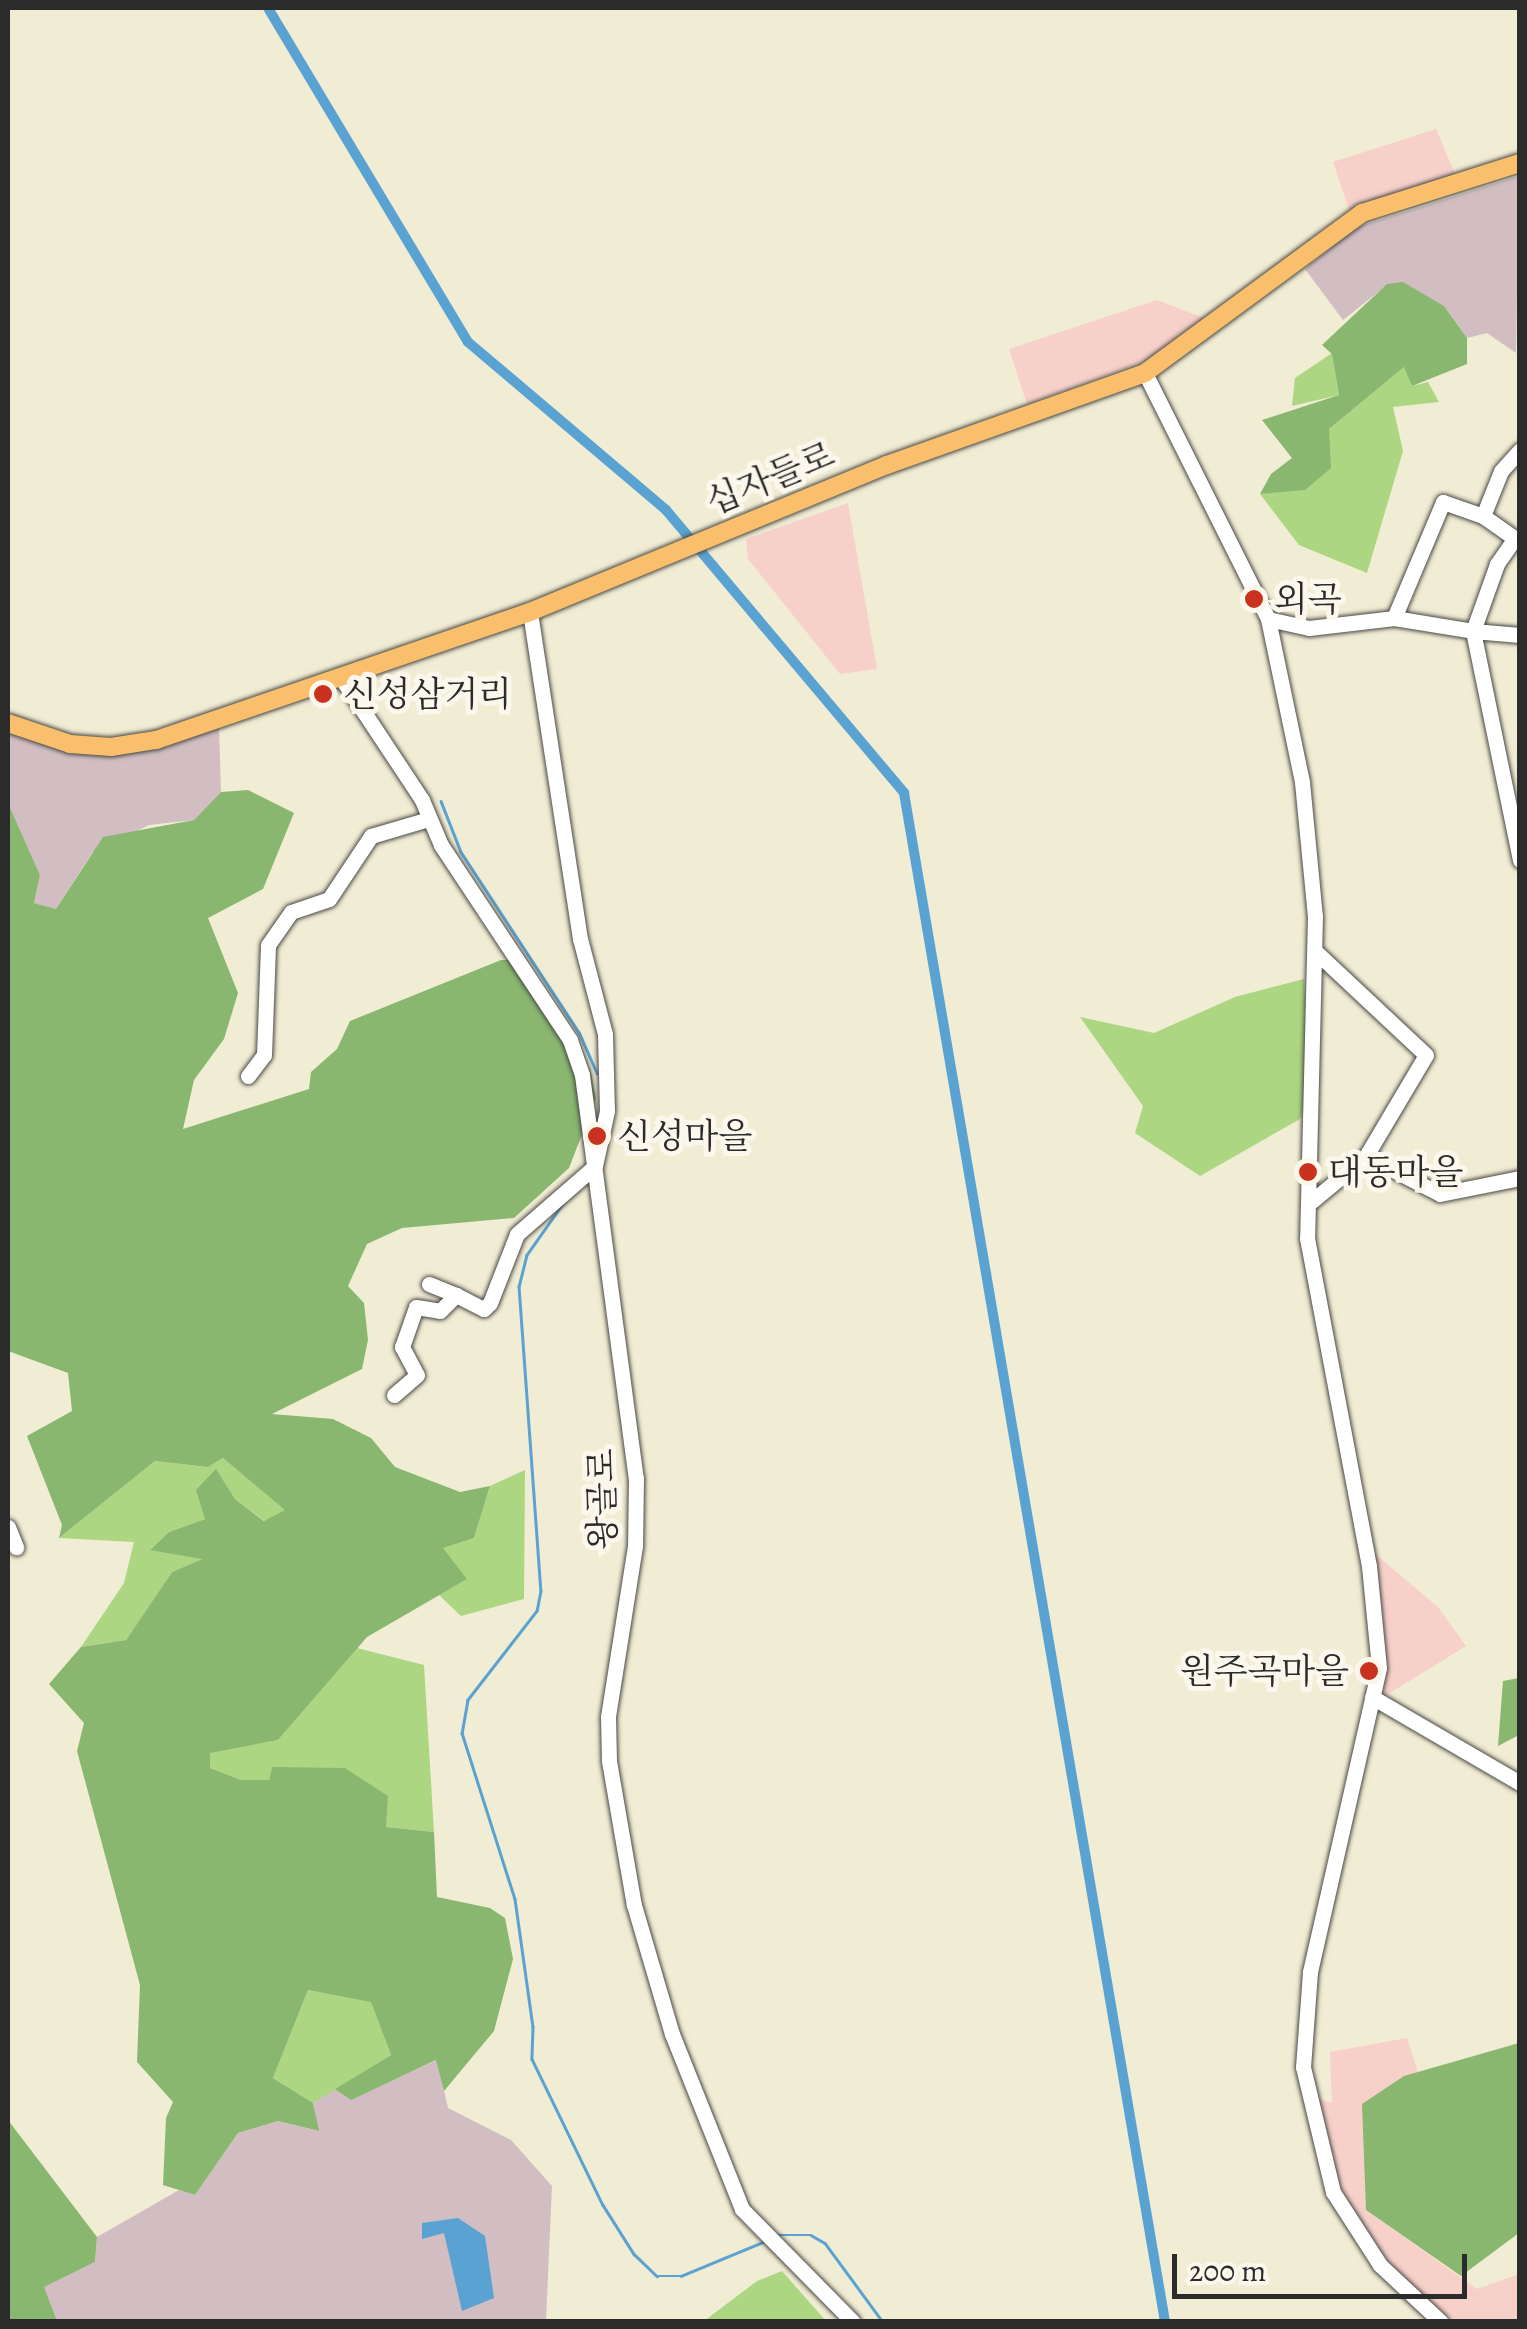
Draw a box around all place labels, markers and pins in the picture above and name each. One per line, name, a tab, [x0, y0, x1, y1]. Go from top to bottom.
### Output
place label: 외곡	[1274, 578, 1342, 620]
marker: 외곡	[1243, 588, 1265, 610]
place label: 신성삼거리	[343, 673, 512, 715]
marker: 신성삼거리	[312, 683, 334, 705]
place label: 신성마을	[617, 1115, 752, 1157]
marker: 신성마을	[586, 1125, 608, 1147]
place label: 대동마을	[1328, 1151, 1463, 1193]
marker: 대동마을	[1297, 1161, 1319, 1183]
place label: 원주곡마을	[1180, 1650, 1349, 1692]
marker: 원주곡마을	[1358, 1660, 1380, 1682]

